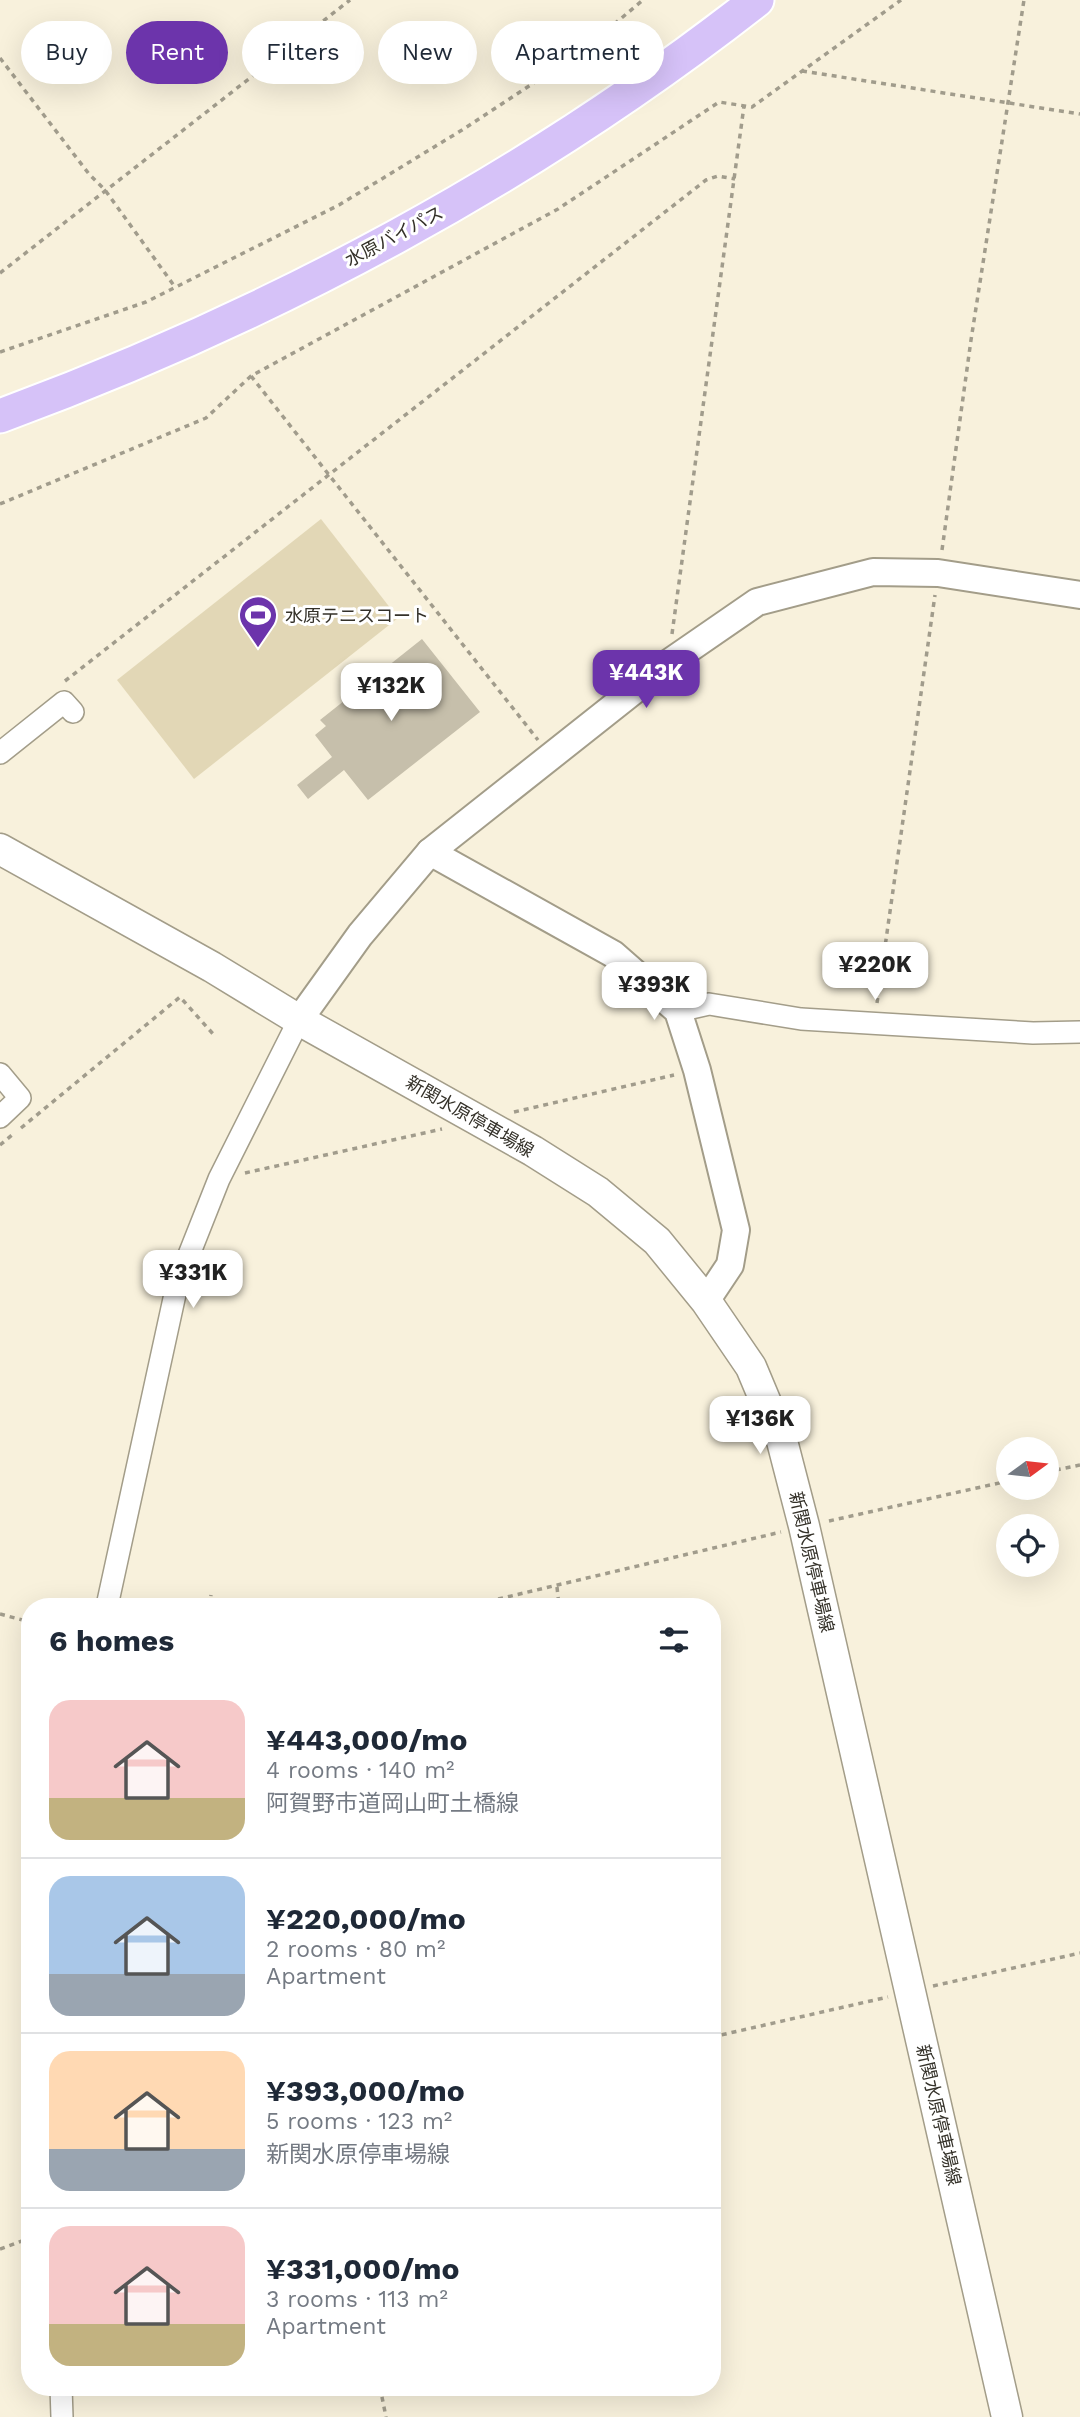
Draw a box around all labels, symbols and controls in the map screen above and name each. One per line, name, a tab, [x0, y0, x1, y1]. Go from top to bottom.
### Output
chip: Buy	[21, 21, 112, 84]
chip: Rent	[126, 21, 228, 84]
chip: Filters	[242, 21, 364, 84]
chip: New	[378, 21, 477, 84]
chip: Apartment	[491, 21, 664, 84]
street label: 水原バイパス	[342, 201, 446, 271]
sports icon: 水原テニスコート	[237, 594, 279, 649]
place label: 水原テニスコート	[285, 605, 429, 626]
pin: ¥443K	[597, 650, 695, 710]
text: ¥443K	[609, 659, 683, 686]
pin: ¥132K	[342, 664, 440, 723]
text: ¥132K	[357, 672, 425, 699]
pin: ¥220K	[826, 942, 924, 1002]
text: ¥220K	[838, 951, 912, 978]
pin: ¥393K	[605, 962, 703, 1022]
text: ¥393K	[618, 971, 690, 998]
street label: 新関水原停車場線	[402, 1071, 538, 1161]
pin: ¥331K	[144, 1250, 242, 1310]
text: ¥331K	[159, 1259, 227, 1286]
pin: ¥136K	[711, 1396, 809, 1456]
text: ¥136K	[726, 1405, 794, 1432]
north arrow	[996, 1437, 1059, 1500]
map controls	[996, 1437, 1059, 1577]
street label: 新関水原停車場線	[786, 1489, 838, 1635]
button: locate	[996, 1514, 1059, 1577]
icon: filters	[655, 1621, 693, 1659]
text: 6 homes	[49, 1623, 174, 1658]
text: ¥443,000/mo	[266, 1722, 467, 1757]
icon: home	[105, 1728, 189, 1812]
text: 4 rooms · 140 m²	[266, 1757, 454, 1784]
text: 阿賀野市道岡山町土橋線	[266, 1790, 519, 1817]
text: ¥220,000/mo	[266, 1901, 466, 1936]
icon: home	[105, 1904, 189, 1988]
text: 2 rooms · 80 m²	[266, 1936, 445, 1963]
text: Apartment	[266, 1963, 386, 1990]
street label: 新関水原停車場線	[913, 2042, 965, 2188]
text: ¥393,000/mo	[266, 2073, 465, 2108]
icon: home	[105, 2079, 189, 2163]
text: 5 rooms · 123 m²	[266, 2108, 452, 2135]
text: 新関水原停車場線	[266, 2141, 450, 2168]
text: ¥331,000/mo	[266, 2251, 459, 2286]
icon: home	[105, 2254, 189, 2338]
text: 3 rooms · 113 m²	[266, 2286, 448, 2313]
text: Apartment	[266, 2313, 386, 2340]

